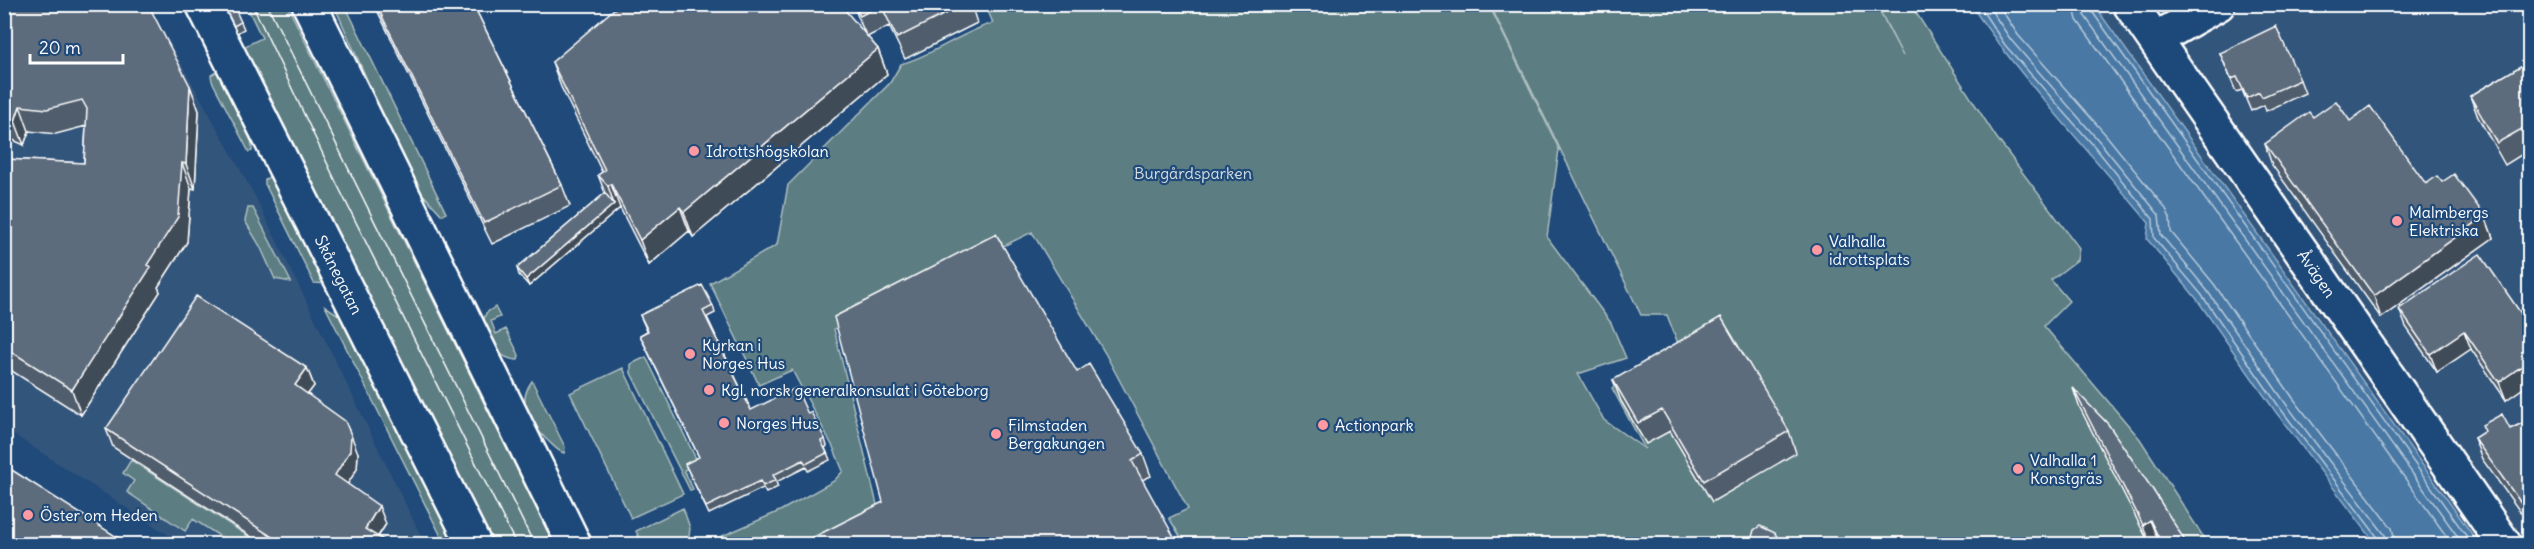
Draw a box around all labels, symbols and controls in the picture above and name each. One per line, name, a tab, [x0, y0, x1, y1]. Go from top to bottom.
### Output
scale bar	[30, 27, 123, 65]
text: 20 m	[39, 36, 81, 59]
place label: Idrottshögskolan	[706, 141, 829, 161]
marker: Idrottshögskolan	[687, 144, 701, 158]
park label: Burgårdsparken	[1134, 163, 1252, 183]
place label: Malmbergs Elektriska	[2409, 202, 2489, 240]
marker: Malmbergs Elektriska	[2390, 214, 2404, 228]
place label: Valhalla idrottsplats	[1829, 231, 1910, 269]
street label: Skånegatan	[311, 232, 367, 318]
marker: Valhalla idrottsplats	[1810, 243, 1824, 257]
street label: Åvägen	[2293, 246, 2340, 301]
place label: Kyrkan i Norges Hus	[702, 335, 785, 373]
marker: Kyrkan i Norges Hus	[683, 347, 697, 361]
place label: Kgl. norsk generalkonsulat i Göteborg	[721, 380, 989, 400]
marker: Kgl. norsk generalkonsulat i Göteborg	[702, 383, 716, 397]
place label: Norges Hus	[736, 413, 819, 433]
place label: Filmstaden Bergakungen	[1008, 415, 1105, 453]
place label: Actionpark	[1335, 415, 1414, 435]
marker: Norges Hus	[717, 416, 731, 430]
marker: Actionpark	[1316, 418, 1330, 432]
marker: Filmstaden Bergakungen	[989, 427, 1003, 441]
place label: Valhalla 1 Konstgräs	[2030, 450, 2102, 488]
marker: Valhalla 1 Konstgräs	[2011, 462, 2025, 476]
place label: Öster om Heden	[40, 505, 158, 525]
marker: Öster om Heden	[21, 508, 35, 522]

